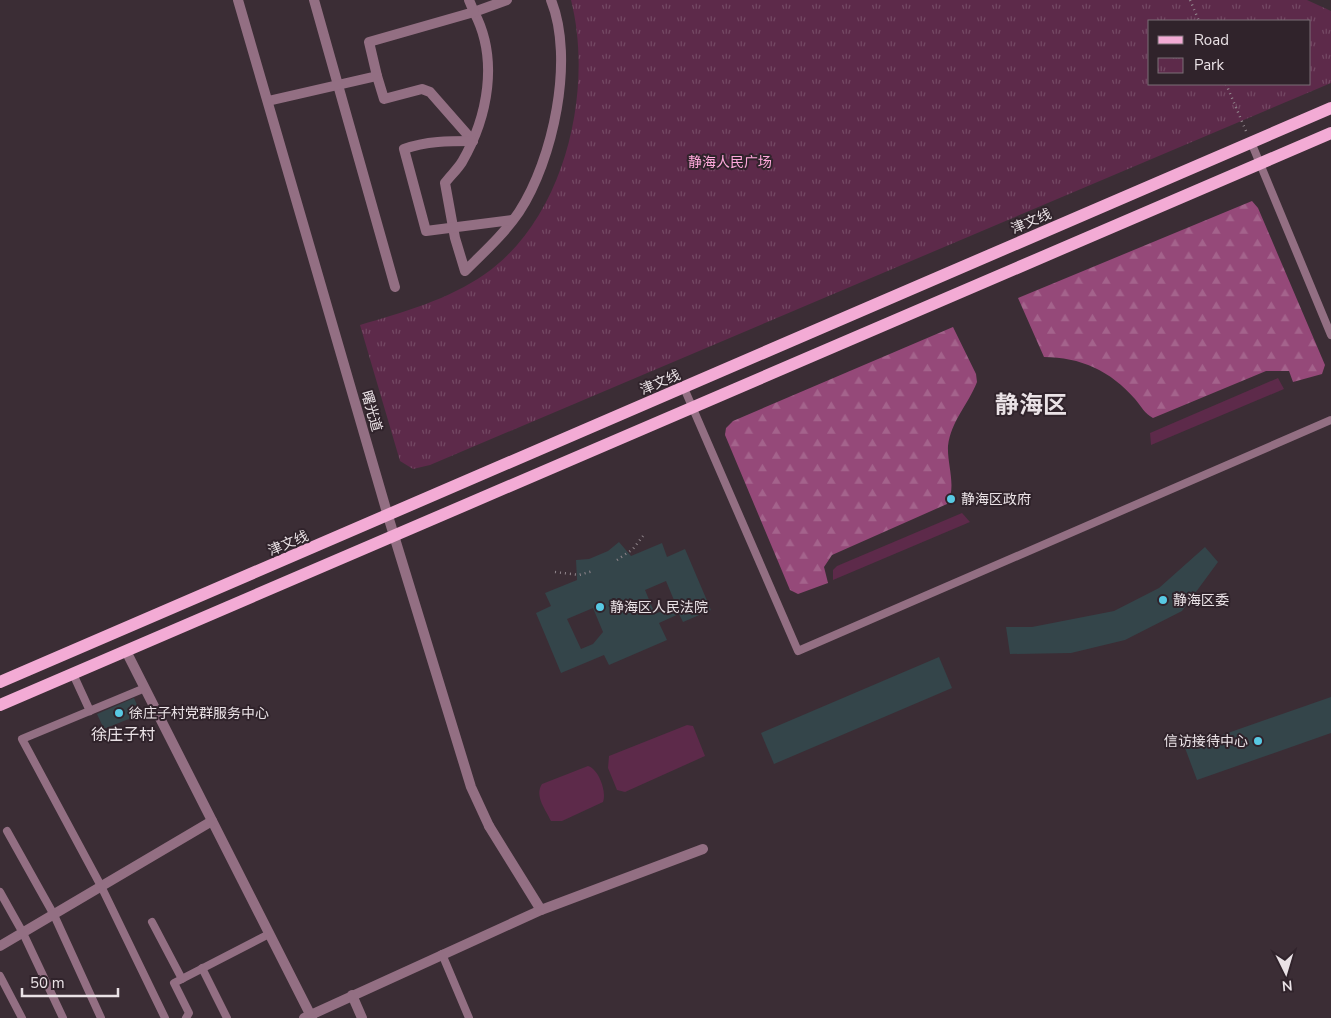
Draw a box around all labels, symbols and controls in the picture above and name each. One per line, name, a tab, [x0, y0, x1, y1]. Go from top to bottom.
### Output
legend	[1148, 20, 1311, 85]
text: Road	[1194, 30, 1229, 50]
text: Park	[1194, 55, 1224, 75]
park label: 静海人民广场	[688, 153, 772, 172]
street label: 津文线	[1008, 205, 1054, 238]
street label: 津文线	[637, 366, 683, 399]
street label: 曙光道	[357, 388, 386, 434]
district label: 静海区	[995, 389, 1067, 421]
place label: 静海区政府	[961, 490, 1031, 509]
marker: 静海区政府	[945, 493, 957, 505]
street label: 津文线	[265, 527, 311, 560]
place label: 静海区委	[1173, 591, 1229, 610]
marker: 静海区委	[1157, 594, 1169, 606]
place label: 静海区人民法院	[610, 598, 708, 617]
marker: 静海区人民法院	[594, 601, 606, 613]
place label: 徐庄子村党群服务中心	[129, 704, 269, 723]
marker: 徐庄子村党群服务中心	[113, 707, 125, 719]
district label: 徐庄子村	[91, 724, 155, 746]
place label: 信访接待中心	[1164, 732, 1248, 751]
marker: 信访接待中心	[1252, 735, 1264, 747]
north arrow	[1261, 948, 1311, 998]
scale bar	[22, 966, 119, 998]
text: 50 m	[30, 973, 65, 993]
text: N	[1281, 976, 1293, 995]

